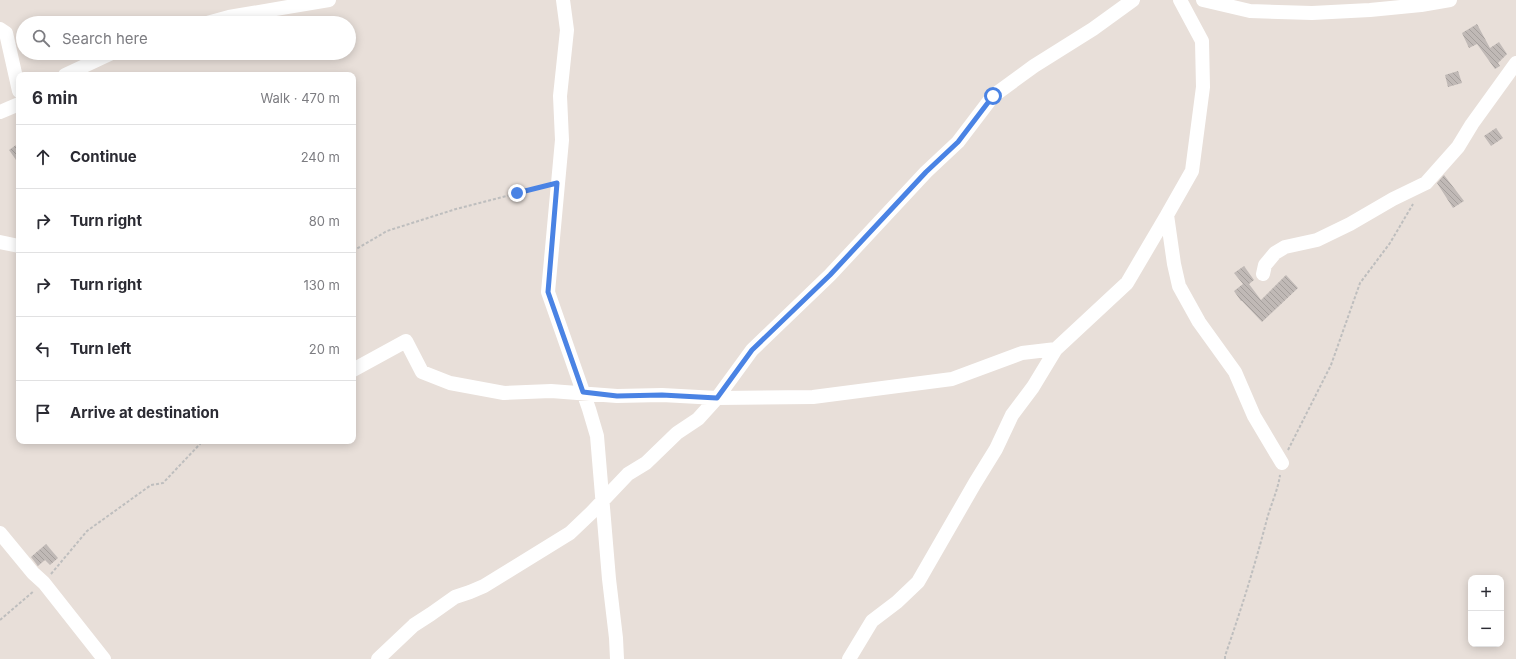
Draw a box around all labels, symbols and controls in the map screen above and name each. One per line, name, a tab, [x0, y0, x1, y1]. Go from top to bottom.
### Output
search box	[16, 16, 356, 60]
icon: search	[30, 27, 52, 49]
text: Search here	[62, 29, 148, 48]
route start	[984, 87, 1002, 105]
text: 6 min	[32, 88, 78, 108]
text: Walk · 470 m	[260, 90, 340, 106]
icon: ahead	[32, 146, 54, 168]
text: Continue	[70, 147, 137, 166]
text: 240 m	[301, 149, 340, 165]
route end	[508, 184, 526, 202]
icon: right	[32, 210, 54, 232]
text: Turn right	[70, 211, 142, 230]
text: 80 m	[309, 213, 340, 229]
icon: right	[32, 274, 54, 296]
text: Turn right	[70, 275, 142, 294]
text: 130 m	[303, 277, 340, 293]
icon: left	[32, 338, 54, 360]
text: Turn left	[70, 339, 131, 358]
text: 20 m	[309, 341, 340, 357]
icon: arrive	[32, 402, 54, 424]
text: Arrive at destination	[70, 403, 219, 422]
map controls	[1468, 575, 1504, 647]
button: +	[1468, 575, 1504, 611]
button: −	[1468, 611, 1504, 647]

